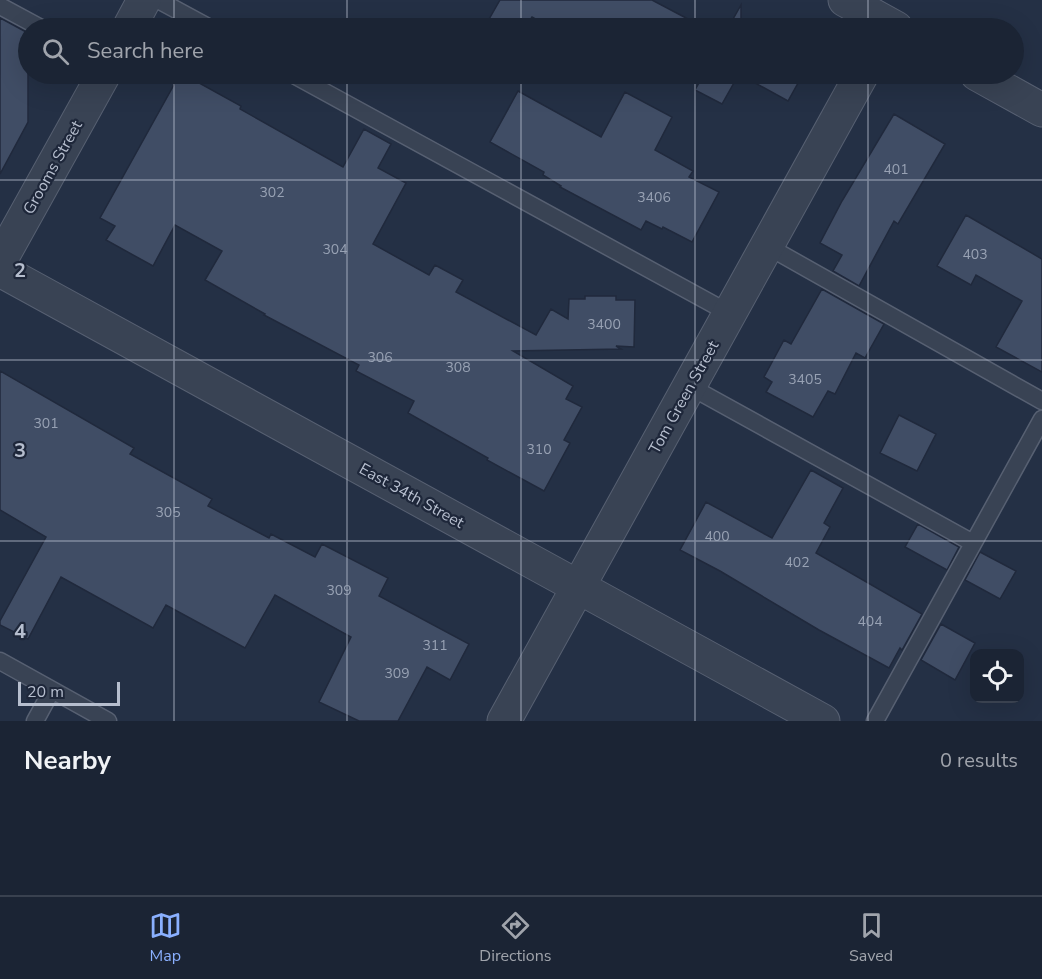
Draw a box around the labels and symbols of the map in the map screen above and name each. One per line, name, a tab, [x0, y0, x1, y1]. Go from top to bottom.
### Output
street label: Grooms Street	[18, 116, 88, 218]
house number: 401	[883, 160, 909, 179]
house number: 302	[259, 183, 285, 202]
house number: 3406	[637, 188, 671, 207]
house number: 304	[322, 240, 348, 259]
house number: 403	[962, 245, 988, 264]
text: 2	[14, 257, 26, 284]
house number: 3400	[587, 315, 621, 334]
street label: Tom Green Street	[644, 337, 724, 458]
house number: 306	[367, 348, 393, 367]
house number: 308	[445, 358, 471, 377]
house number: 3405	[788, 370, 822, 389]
house number: 301	[33, 414, 59, 433]
text: 3	[14, 437, 26, 464]
house number: 310	[526, 440, 552, 459]
street label: East 34th Street	[355, 458, 468, 534]
house number: 305	[155, 503, 181, 522]
house number: 400	[704, 527, 730, 546]
house number: 402	[784, 553, 810, 572]
house number: 309	[326, 581, 352, 600]
house number: 404	[857, 612, 883, 631]
text: 4	[14, 618, 26, 645]
house number: 311	[422, 636, 448, 655]
house number: 309	[384, 664, 410, 683]
scale bar	[18, 679, 120, 706]

